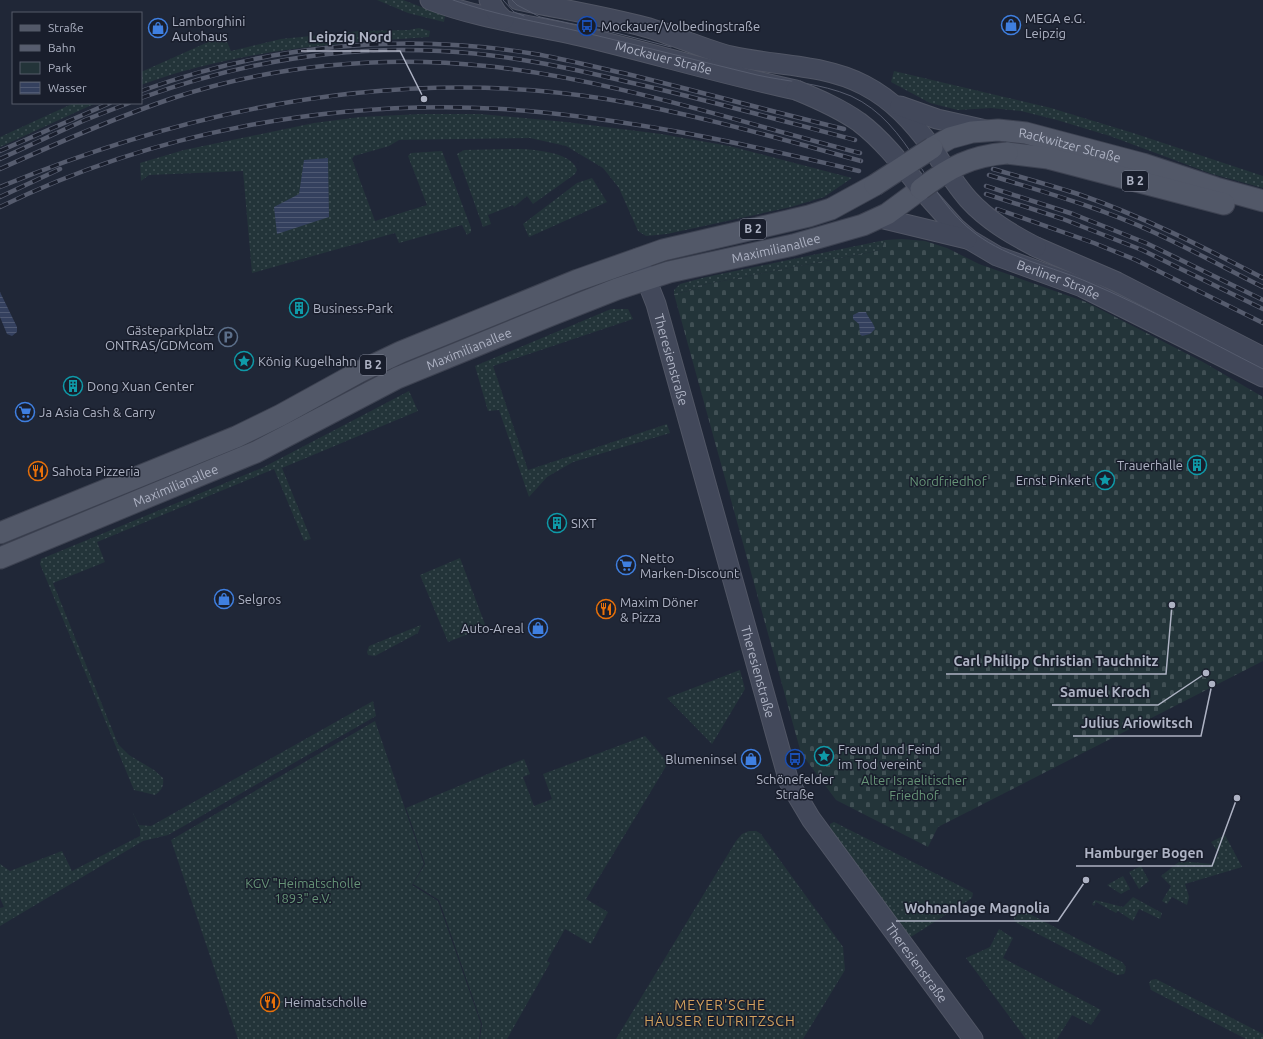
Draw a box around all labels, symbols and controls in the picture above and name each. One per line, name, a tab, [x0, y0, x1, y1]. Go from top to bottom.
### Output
place label: MEGA e.G. Leipzig	[1025, 11, 1086, 40]
legend	[12, 12, 142, 104]
place label: Lamborghini Autohaus	[172, 14, 245, 43]
shop icon: MEGA e.G. Leipzig	[1000, 14, 1022, 36]
bus stop icon: Mockauer/Volbedingstraße	[576, 15, 598, 37]
shop icon: Lamborghini Autohaus	[147, 17, 169, 39]
place label: Mockauer/Volbedingstraße	[601, 19, 760, 33]
text: Straße	[48, 21, 84, 34]
callout: Leipzig Nord	[301, 25, 400, 51]
text: Leipzig Nord	[308, 29, 392, 45]
street label: Mockauer Straße	[614, 38, 714, 77]
text: Bahn	[48, 41, 76, 54]
text: Park	[48, 61, 72, 74]
text: Wasser	[48, 81, 87, 94]
street label: Rackwitzer Straße	[1018, 125, 1123, 165]
road number: B 2	[1122, 171, 1148, 191]
road number: B 2	[740, 219, 766, 239]
street label: Maximilianallee	[730, 231, 822, 265]
street label: Berliner Straße	[1015, 257, 1102, 302]
building icon: Business-Park	[288, 297, 310, 319]
place label: Business-Park	[313, 301, 393, 315]
street label: Theresienstraße	[652, 312, 691, 407]
place label: Gästeparkplatz ONTRAS/GDMcom	[105, 323, 214, 352]
street label: Maximilianallee	[424, 325, 514, 372]
parking icon: Gästeparkplatz ONTRAS/GDMcom	[217, 326, 239, 348]
place icon: König Kugelhahn	[233, 350, 255, 372]
place label: König Kugelhahn	[258, 354, 357, 368]
road number: B 2	[360, 355, 386, 375]
building icon: Dong Xuan Center	[62, 375, 84, 397]
place label: Dong Xuan Center	[87, 379, 194, 393]
supermarket icon: Ja Asia Cash & Carry	[14, 401, 36, 423]
place label: Ja Asia Cash & Carry	[39, 405, 155, 419]
building icon: Trauerhalle	[1186, 454, 1208, 476]
place label: Trauerhalle	[1117, 458, 1183, 472]
restaurant icon: Sahota Pizzeria	[27, 460, 49, 482]
street label: Maximilianallee	[131, 461, 220, 509]
place label: Sahota Pizzeria	[52, 464, 140, 478]
place icon: Ernst Pinkert	[1094, 469, 1116, 491]
place label: Ernst Pinkert	[1016, 473, 1091, 487]
park label: Nordfriedhof	[909, 474, 987, 488]
building icon: SIXT	[546, 512, 568, 534]
place label: SIXT	[571, 516, 597, 530]
place label: Netto Marken-Discount	[640, 551, 739, 580]
supermarket icon: Netto Marken-Discount	[615, 554, 637, 576]
shop icon: Selgros	[213, 588, 235, 610]
place label: Selgros	[238, 592, 281, 606]
place label: Maxim Döner & Pizza	[620, 595, 698, 624]
restaurant icon: Maxim Döner & Pizza	[595, 598, 617, 620]
shop icon: Auto-Areal	[527, 617, 549, 639]
place label: Auto-Areal	[461, 621, 525, 635]
street label: Theresienstraße	[739, 624, 778, 719]
callout: Carl Philipp Christian Tauchnitz	[946, 648, 1166, 674]
text: Carl Philipp Christian Tauchnitz	[954, 653, 1159, 669]
callout: Samuel Kroch	[1052, 679, 1158, 705]
text: Samuel Kroch	[1060, 684, 1150, 700]
callout: Julius Ariowitsch	[1073, 710, 1201, 736]
text: Julius Ariowitsch	[1081, 715, 1193, 731]
place label: Freund und Feind im Tod vereint	[838, 742, 940, 771]
place icon: Freund und Feind im Tod vereint	[813, 745, 835, 767]
shop icon: Blumeninsel	[740, 748, 762, 770]
bus stop icon: Schönefelder Straße	[784, 748, 806, 770]
place label: Blumeninsel	[665, 752, 738, 766]
place label: Schönefelder Straße	[756, 772, 834, 801]
park label: Alter Israelitischer Friedhof	[861, 773, 967, 802]
callout: Hamburger Bogen	[1076, 840, 1212, 866]
text: Hamburger Bogen	[1084, 845, 1204, 861]
park label: KGV "Heimatscholle 1893" e.V.	[245, 876, 361, 905]
callout: Wohnanlage Magnolia	[896, 895, 1058, 921]
text: Wohnanlage Magnolia	[904, 900, 1050, 916]
street label: Theresienstraße	[883, 920, 951, 1005]
restaurant icon: Heimatscholle	[259, 991, 281, 1013]
place label: Heimatscholle	[284, 995, 367, 1009]
district label: MEYER'SCHE HÄUSER EUTRITZSCH	[644, 997, 796, 1029]

